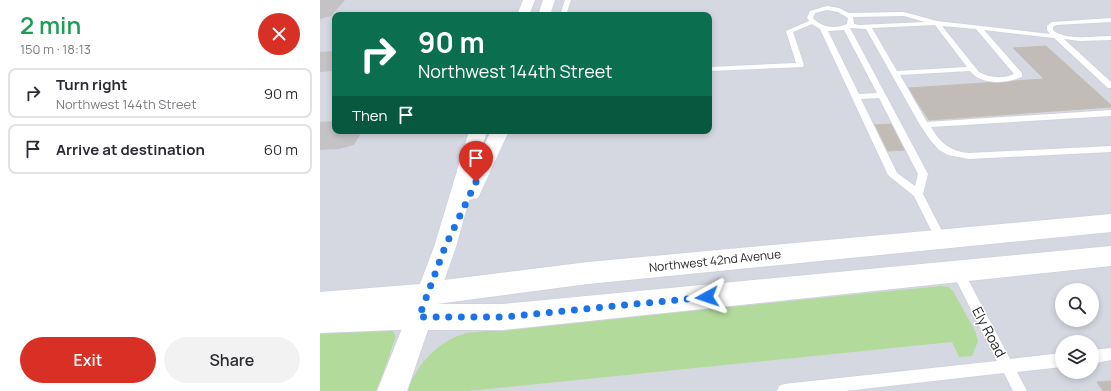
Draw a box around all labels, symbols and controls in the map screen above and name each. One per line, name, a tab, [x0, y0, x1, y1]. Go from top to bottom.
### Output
text: 2 min	[20, 8, 81, 41]
button: close	[258, 13, 300, 55]
text: 90 m	[418, 23, 485, 61]
icon: right	[352, 28, 404, 80]
text: 150 m · 18:13	[20, 40, 91, 58]
text: Northwest 144th Street	[418, 59, 612, 83]
text: Turn right	[56, 74, 127, 95]
icon: right	[22, 82, 44, 104]
text: 90 m	[264, 83, 298, 104]
text: Northwest 144th Street	[56, 95, 196, 113]
icon: arrive	[395, 104, 417, 126]
text: Then	[352, 105, 387, 126]
icon: arrive	[22, 138, 44, 160]
text: Arrive at destination	[56, 139, 205, 160]
text: 60 m	[264, 139, 298, 160]
pin	[459, 141, 493, 182]
icon: arrive	[465, 147, 487, 169]
street label: Northwest 42nd Avenue	[648, 245, 782, 276]
position arrow	[686, 276, 728, 318]
map controls	[1055, 283, 1099, 379]
button: search	[1055, 283, 1099, 327]
street label: Ely Road	[968, 303, 1011, 360]
button: layers	[1055, 335, 1099, 379]
button: Exit	[20, 337, 156, 383]
button: Share	[164, 337, 300, 383]

